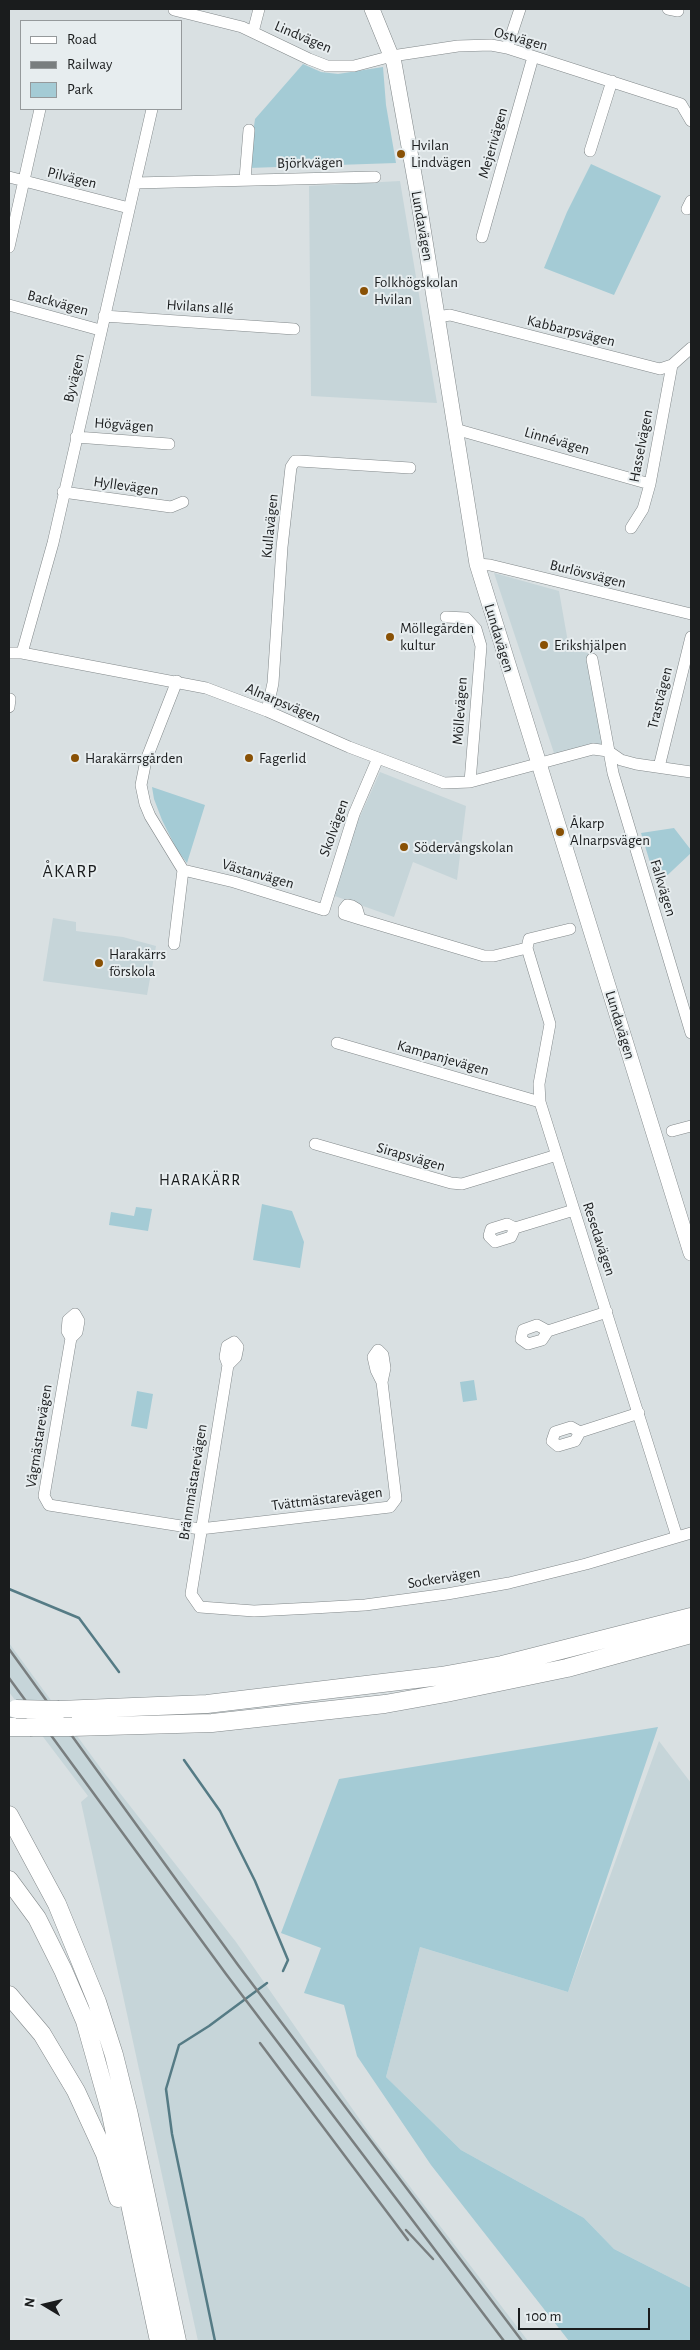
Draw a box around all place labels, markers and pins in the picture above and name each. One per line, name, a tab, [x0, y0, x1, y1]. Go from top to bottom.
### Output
place label: Hvilan Lindvägen	[411, 136, 471, 171]
marker: Hvilan Lindvägen	[395, 148, 407, 160]
place label: Folkhögskolan Hvilan	[374, 273, 458, 308]
marker: Folkhögskolan Hvilan	[358, 285, 370, 297]
place label: Möllegården kultur	[400, 619, 474, 654]
marker: Möllegården kultur	[384, 631, 396, 643]
place label: Erikshjälpen	[554, 636, 627, 654]
marker: Erikshjälpen	[538, 639, 550, 651]
place label: Harakärrsgården	[85, 749, 183, 767]
place label: Fagerlid	[259, 749, 306, 767]
marker: Harakärrsgården	[69, 752, 81, 764]
marker: Fagerlid	[243, 752, 255, 764]
place label: Åkarp Alnarpsvägen	[570, 814, 650, 849]
marker: Åkarp Alnarpsvägen	[554, 826, 566, 838]
place label: Södervångskolan	[414, 838, 514, 856]
marker: Södervångskolan	[398, 841, 410, 853]
place label: Harakärrs förskola	[109, 945, 166, 980]
marker: Harakärrs förskola	[93, 957, 105, 969]

